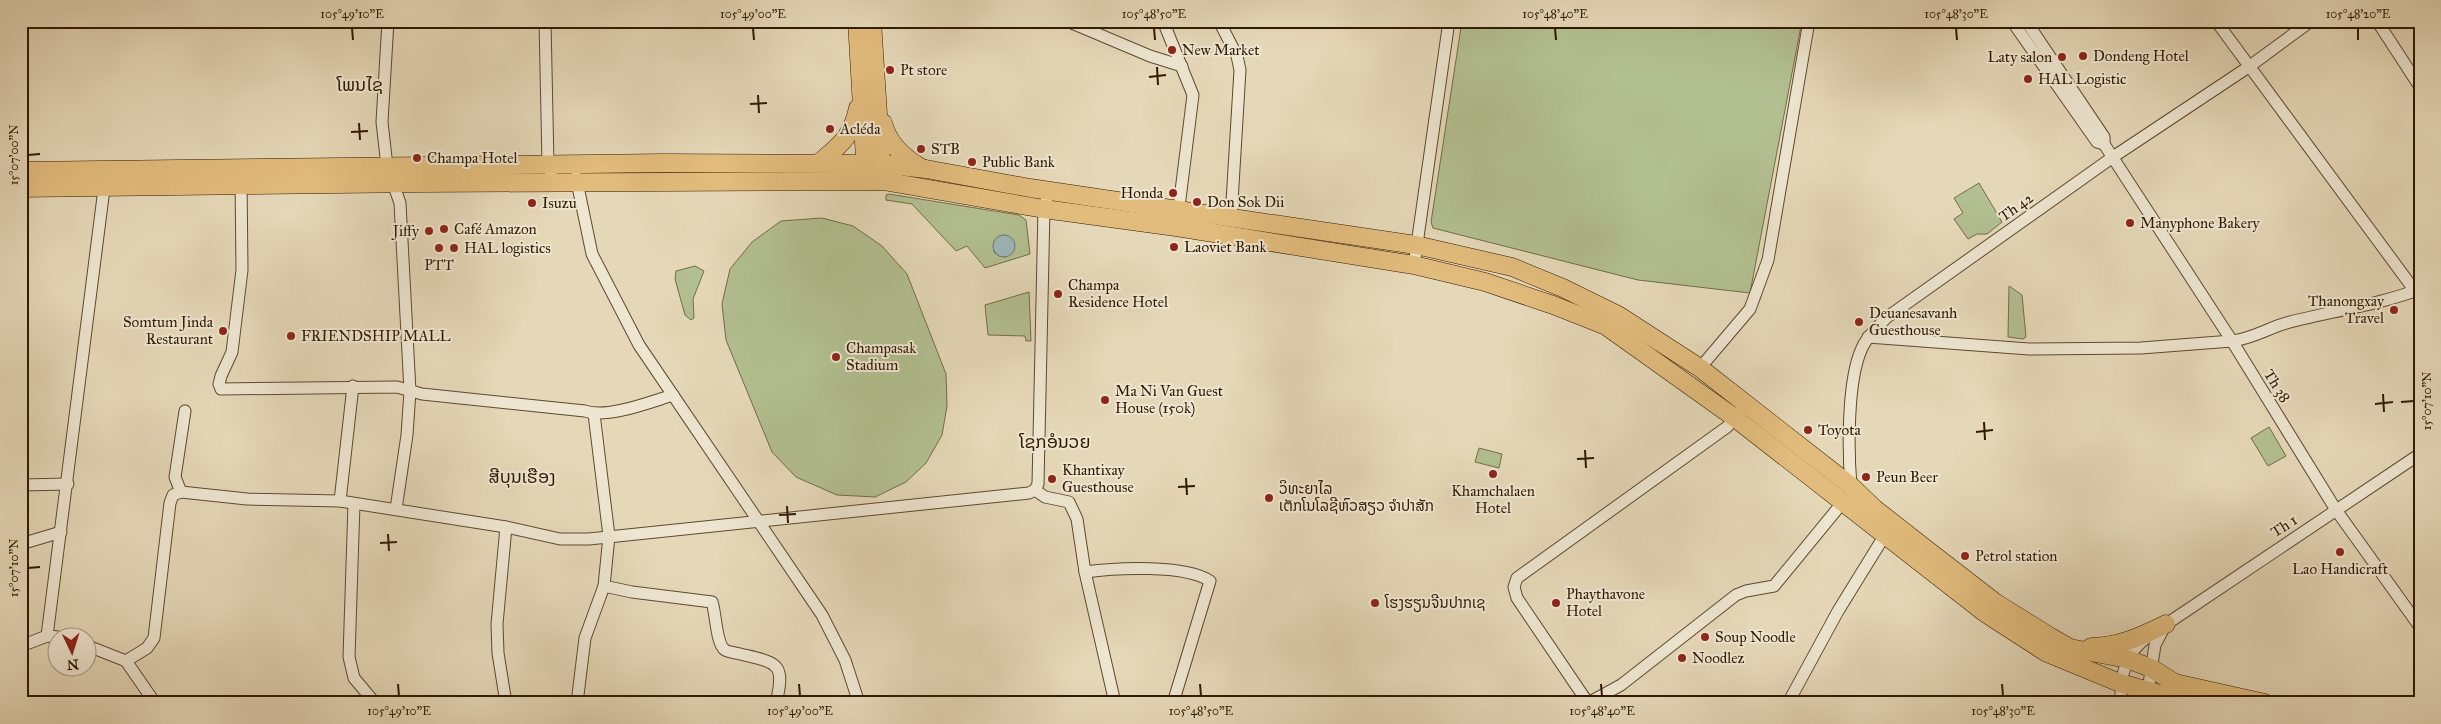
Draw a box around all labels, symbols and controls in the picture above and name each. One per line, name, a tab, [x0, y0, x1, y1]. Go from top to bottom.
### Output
text: 105°49'10"E	[320, 7, 384, 21]
text: 105°49'00"E	[720, 7, 786, 21]
text: 105°48'50"E	[1122, 7, 1187, 21]
text: 105°48'40"E	[1522, 7, 1588, 21]
text: 105°48'30"E	[1924, 7, 1988, 21]
text: 105°48'20"E	[2326, 7, 2391, 21]
place label: New Market	[1182, 41, 1260, 59]
marker: New Market	[1166, 44, 1178, 56]
place label: Dondeng Hotel	[2093, 47, 2190, 65]
place label: Laty salon	[1987, 48, 2052, 66]
marker: Dondeng Hotel	[2077, 50, 2089, 62]
marker: Laty salon	[2056, 51, 2068, 63]
place label: Pt store	[900, 61, 947, 79]
marker: Pt store	[884, 64, 896, 76]
place label: HAL Logistic	[2038, 70, 2126, 88]
marker: HAL Logistic	[2022, 73, 2034, 85]
district label: ໂພນໄຊ	[336, 74, 383, 96]
place label: Acléda	[839, 120, 881, 138]
marker: Acléda	[824, 123, 836, 135]
text: 15°07'00"N	[7, 125, 21, 185]
place label: STB	[931, 140, 960, 158]
marker: STB	[915, 143, 927, 155]
place label: Champa Hotel	[427, 149, 519, 167]
marker: Champa Hotel	[411, 152, 423, 164]
place label: Public Bank	[982, 153, 1055, 171]
marker: Public Bank	[966, 156, 978, 168]
place label: Honda	[1121, 184, 1164, 202]
marker: Honda	[1167, 187, 1179, 199]
street label: Th 42	[1995, 189, 2037, 225]
place label: Don Sok Dii	[1207, 193, 1284, 211]
place label: Isuzu	[542, 194, 577, 212]
marker: Don Sok Dii	[1191, 196, 1203, 208]
marker: Isuzu	[526, 197, 538, 209]
place label: Manyphone Bakery	[2140, 214, 2261, 232]
marker: Manyphone Bakery	[2124, 217, 2136, 229]
place label: Café Amazon	[454, 220, 537, 238]
place label: Jiffy	[391, 222, 420, 241]
marker: Café Amazon	[438, 223, 450, 235]
marker: Jiffy	[423, 225, 435, 237]
place label: Laoviet Bank	[1184, 238, 1266, 256]
place label: HAL logistics	[464, 239, 551, 257]
marker: Laoviet Bank	[1168, 241, 1180, 253]
marker: PTT	[433, 242, 445, 254]
marker: HAL logistics	[448, 242, 460, 254]
place label: PTT	[424, 256, 454, 274]
place label: Champa Residence Hotel	[1068, 276, 1169, 311]
marker: Champa Residence Hotel	[1052, 288, 1064, 300]
place label: Thanongxay Travel	[2308, 292, 2385, 327]
place label: Deuanesavanh Guesthouse	[1869, 304, 1958, 339]
marker: Thanongxay Travel	[2388, 304, 2400, 316]
place label: Somtum Jinda Restaurant	[123, 313, 214, 348]
marker: Deuanesavanh Guesthouse	[1853, 316, 1865, 328]
marker: Somtum Jinda Restaurant	[217, 325, 229, 337]
place label: FRIENDSHIP MALL	[301, 327, 451, 345]
marker: FRIENDSHIP MALL	[285, 330, 297, 342]
place label: Champasak Stadium	[846, 339, 916, 374]
marker: Champasak Stadium	[830, 351, 842, 363]
street label: Th 38	[2260, 366, 2294, 406]
text: 15°07'10"N	[2420, 372, 2434, 430]
place label: Ma Ni Van Guest House (150k)	[1115, 382, 1224, 418]
marker: Ma Ni Van Guest House (150k)	[1099, 394, 1111, 406]
place label: Toyota	[1818, 421, 1861, 439]
marker: Toyota	[1802, 424, 1814, 436]
district label: ໂຊກອໍນວຍ	[1019, 431, 1090, 453]
place label: Khantixay Guesthouse	[1062, 461, 1134, 496]
district label: ສີບຸນເຮືອງ	[488, 466, 556, 488]
marker: Khamchalaen Hotel	[1487, 468, 1499, 480]
place label: Peun Beer	[1876, 468, 1938, 486]
marker: Peun Beer	[1860, 471, 1872, 483]
marker: Khantixay Guesthouse	[1046, 473, 1058, 485]
place label: ວິທະຍາໄລ ເຕັກໂນໂລຊີຫົວສຽວ ຈຳປາສັກ	[1279, 480, 1434, 516]
place label: Khamchalaen Hotel	[1451, 482, 1535, 517]
marker: ວິທະຍາໄລ ເຕັກໂນໂລຊີຫົວສຽວ ຈຳປາສັກ	[1263, 492, 1275, 504]
street label: Th 1	[2267, 511, 2301, 541]
text: 15°07'10"N	[7, 539, 21, 597]
marker: Lao Handicraft	[2334, 546, 2346, 558]
place label: Petrol station	[1975, 547, 2057, 565]
marker: Petrol station	[1959, 550, 1971, 562]
place label: Lao Handicraft	[2292, 560, 2389, 578]
place label: Phaythavone Hotel	[1566, 585, 1645, 620]
place label: ໂຮງຮຽນຈີນປາກເຊ	[1384, 594, 1485, 613]
marker: ໂຮງຮຽນຈີນປາກເຊ	[1369, 597, 1381, 609]
marker: Phaythavone Hotel	[1550, 597, 1562, 609]
north arrow	[48, 626, 98, 676]
place label: Soup Noodle	[1715, 628, 1796, 646]
marker: Soup Noodle	[1699, 631, 1711, 643]
place label: Noodlez	[1692, 649, 1745, 667]
marker: Noodlez	[1676, 652, 1688, 664]
text: N	[66, 656, 79, 673]
text: 105°49'10"E	[367, 704, 431, 718]
text: 105°49'00"E	[767, 704, 833, 718]
text: 105°48'50"E	[1169, 704, 1234, 718]
text: 105°48'40"E	[1569, 704, 1635, 718]
text: 105°48'30"E	[1971, 704, 2035, 718]

